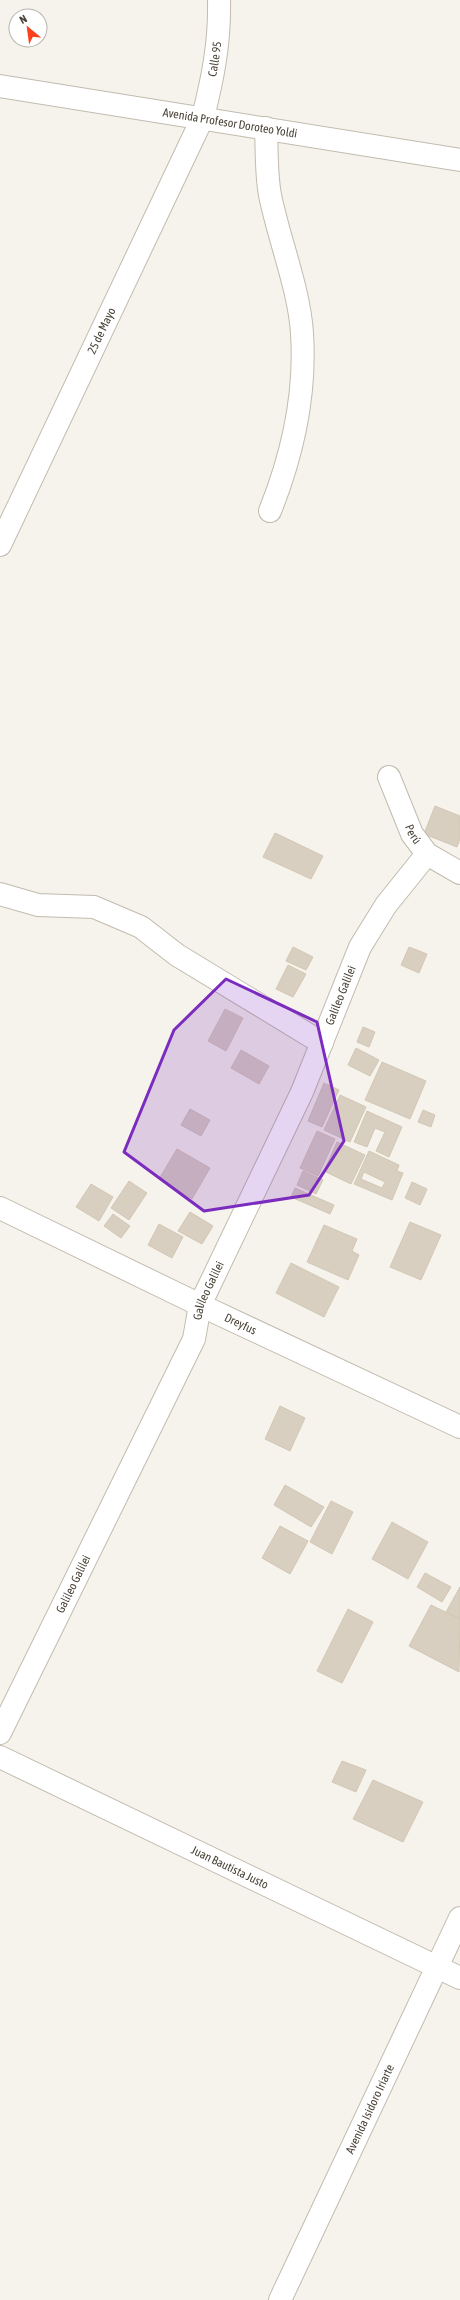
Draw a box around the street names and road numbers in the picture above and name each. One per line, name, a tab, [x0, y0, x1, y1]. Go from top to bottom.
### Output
street label: Calle 95	[205, 41, 224, 78]
street label: Avenida Profesor Doroteo Yoldi	[162, 105, 298, 141]
street label: 25 de Mayo	[85, 305, 119, 356]
street label: Perú	[402, 822, 424, 847]
street label: Galileo Galilei	[323, 964, 359, 1027]
street label: Galileo Galilei	[190, 1259, 227, 1321]
street label: Dreyfus	[222, 1310, 259, 1338]
street label: Galileo Galilei	[53, 1553, 93, 1615]
street label: Juan Bautista Justo	[189, 1843, 271, 1892]
street label: Avenida Isidoro Iriarte	[343, 2062, 397, 2156]

